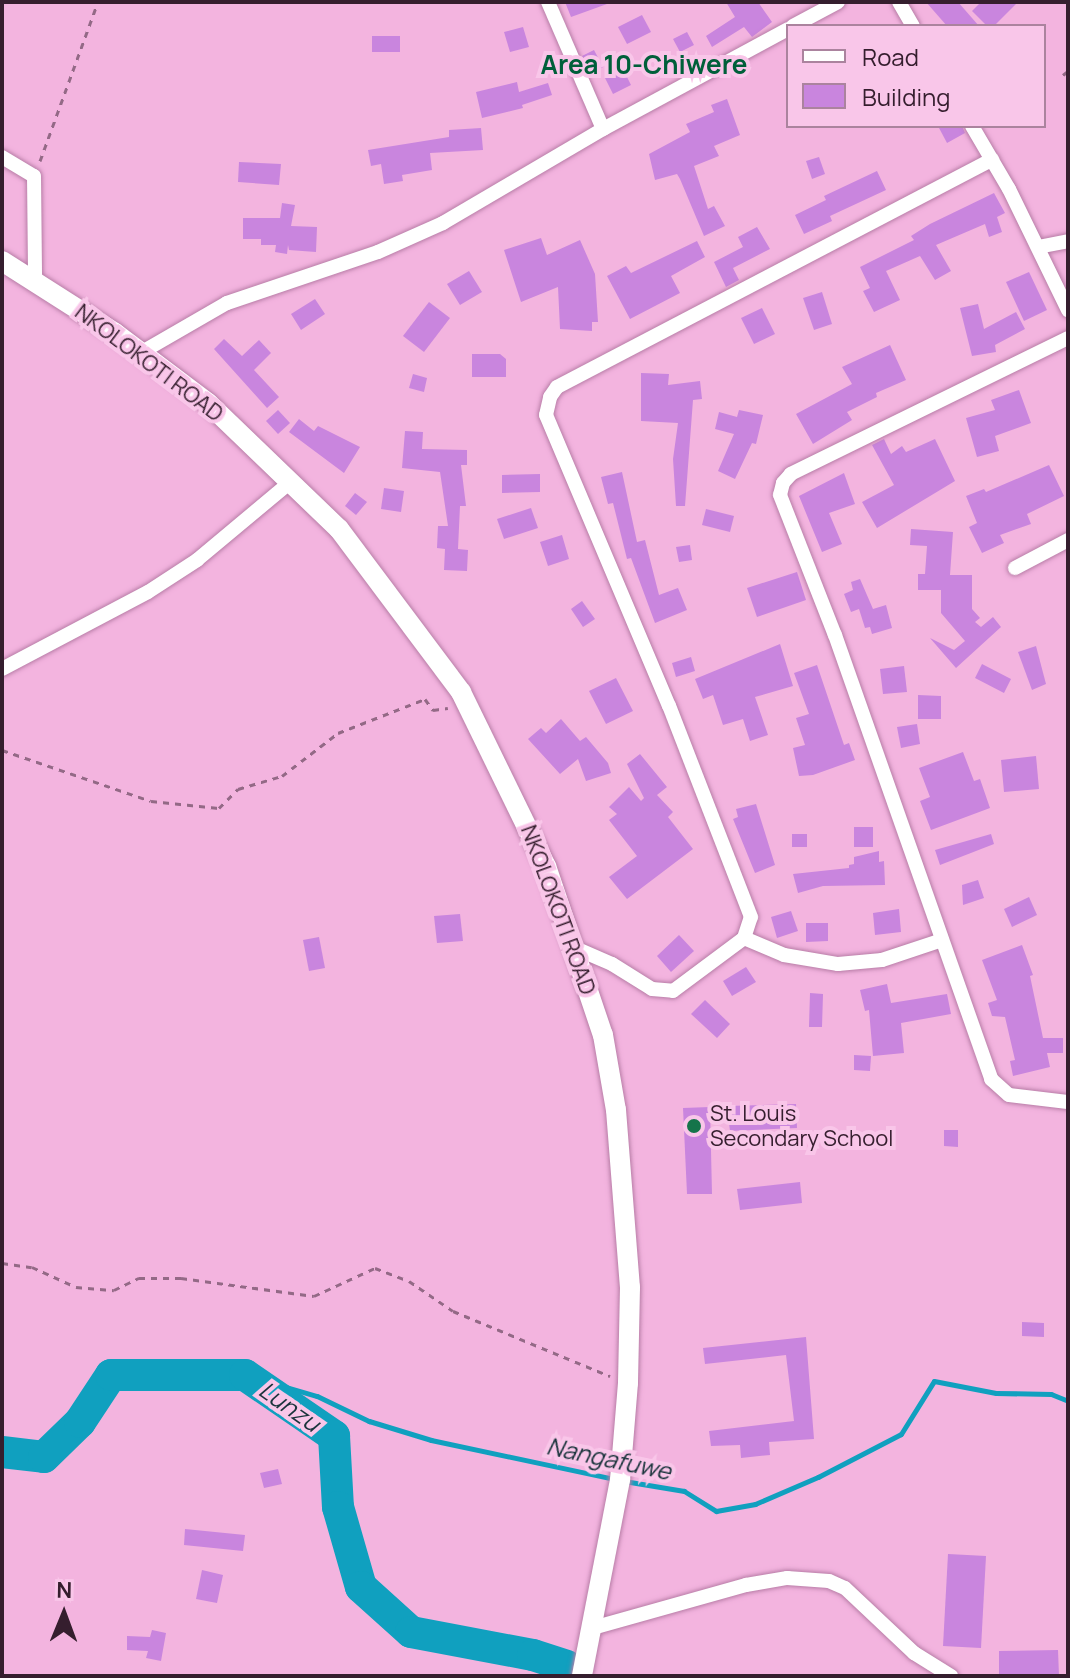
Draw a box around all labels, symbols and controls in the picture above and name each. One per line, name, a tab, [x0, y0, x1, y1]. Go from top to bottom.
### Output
legend	[786, 24, 1046, 128]
text: Road	[862, 40, 919, 73]
district label: Area 10-Chiwere	[540, 49, 748, 81]
text: Building	[862, 80, 950, 113]
street label: NKOLOKOTI ROAD	[70, 299, 228, 427]
street label: NKOLOKOTI ROAD	[515, 822, 601, 998]
place label: St. Louis Secondary School	[710, 1100, 893, 1152]
marker: St. Louis Secondary School	[685, 1117, 703, 1135]
water label: Lunzu	[254, 1375, 326, 1437]
water label: Nangafuwe	[544, 1431, 674, 1485]
north arrow	[24, 1574, 104, 1654]
text: N	[56, 1575, 73, 1605]

